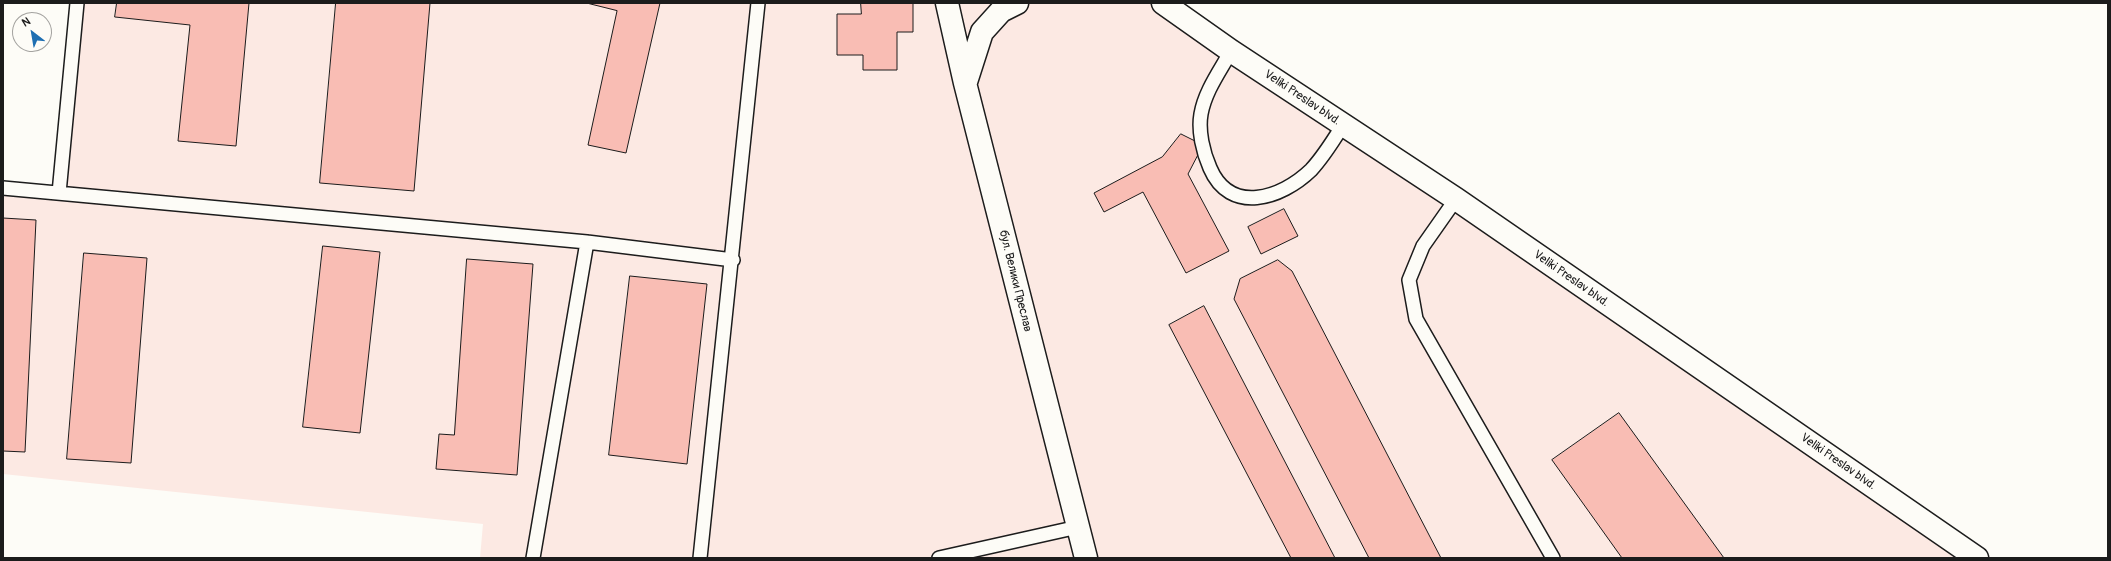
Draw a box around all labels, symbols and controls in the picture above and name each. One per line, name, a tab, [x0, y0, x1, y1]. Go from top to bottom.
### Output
north arrow	[12, 12, 52, 52]
text: N	[20, 15, 33, 30]
street label: Veliki Preslav blvd.	[1261, 67, 1343, 129]
street label: бул. Велики Преслав	[995, 228, 1035, 334]
street label: Veliki Preslav blvd.	[1531, 248, 1611, 310]
street label: Veliki Preslav blvd.	[1798, 431, 1878, 493]

